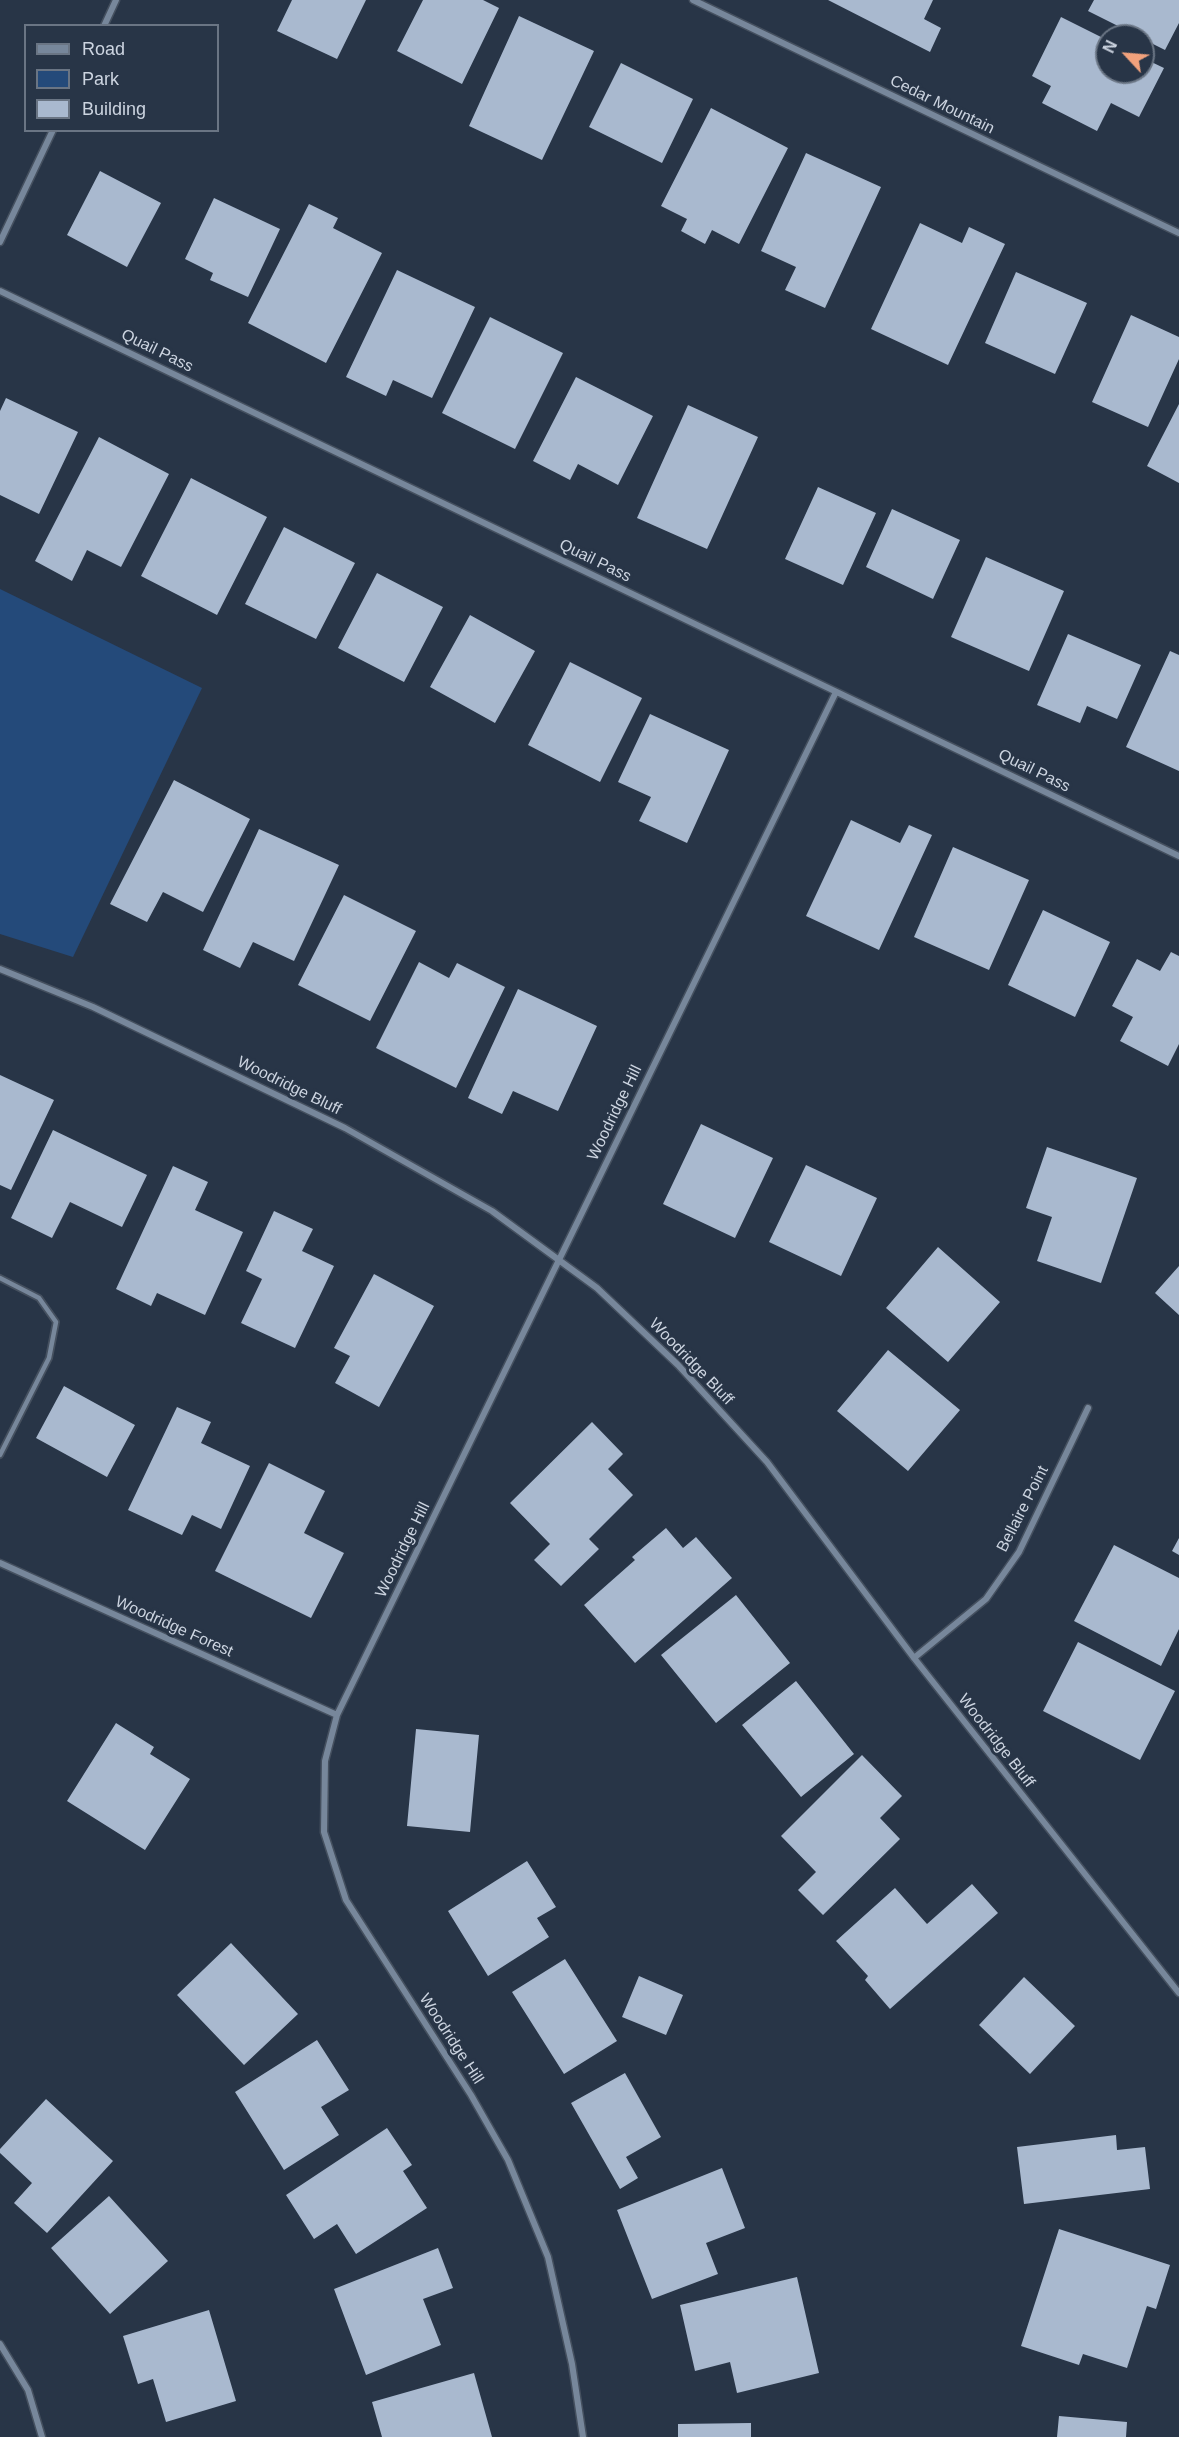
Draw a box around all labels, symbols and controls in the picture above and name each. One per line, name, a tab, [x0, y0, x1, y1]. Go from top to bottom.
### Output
legend	[24, 24, 219, 132]
north arrow	[1095, 24, 1155, 84]
text: N	[1100, 38, 1120, 56]
text: Road	[82, 39, 125, 59]
text: Park	[82, 69, 119, 89]
street label: Cedar Mountain	[887, 71, 997, 139]
text: Building	[82, 99, 146, 119]
street label: Quail Pass	[118, 325, 196, 377]
street label: Quail Pass	[556, 535, 634, 587]
street label: Quail Pass	[995, 745, 1073, 797]
street label: Woodridge Bluff	[234, 1053, 344, 1119]
street label: Woodridge Hill	[584, 1062, 646, 1164]
street label: Woodridge Bluff	[645, 1315, 737, 1409]
street label: Bellaire Point	[993, 1463, 1053, 1555]
street label: Woodridge Hill	[372, 1499, 434, 1601]
street label: Woodridge Forest	[112, 1592, 236, 1662]
street label: Woodridge Bluff	[954, 1690, 1038, 1792]
street label: Woodridge Hill	[415, 1990, 487, 2088]

